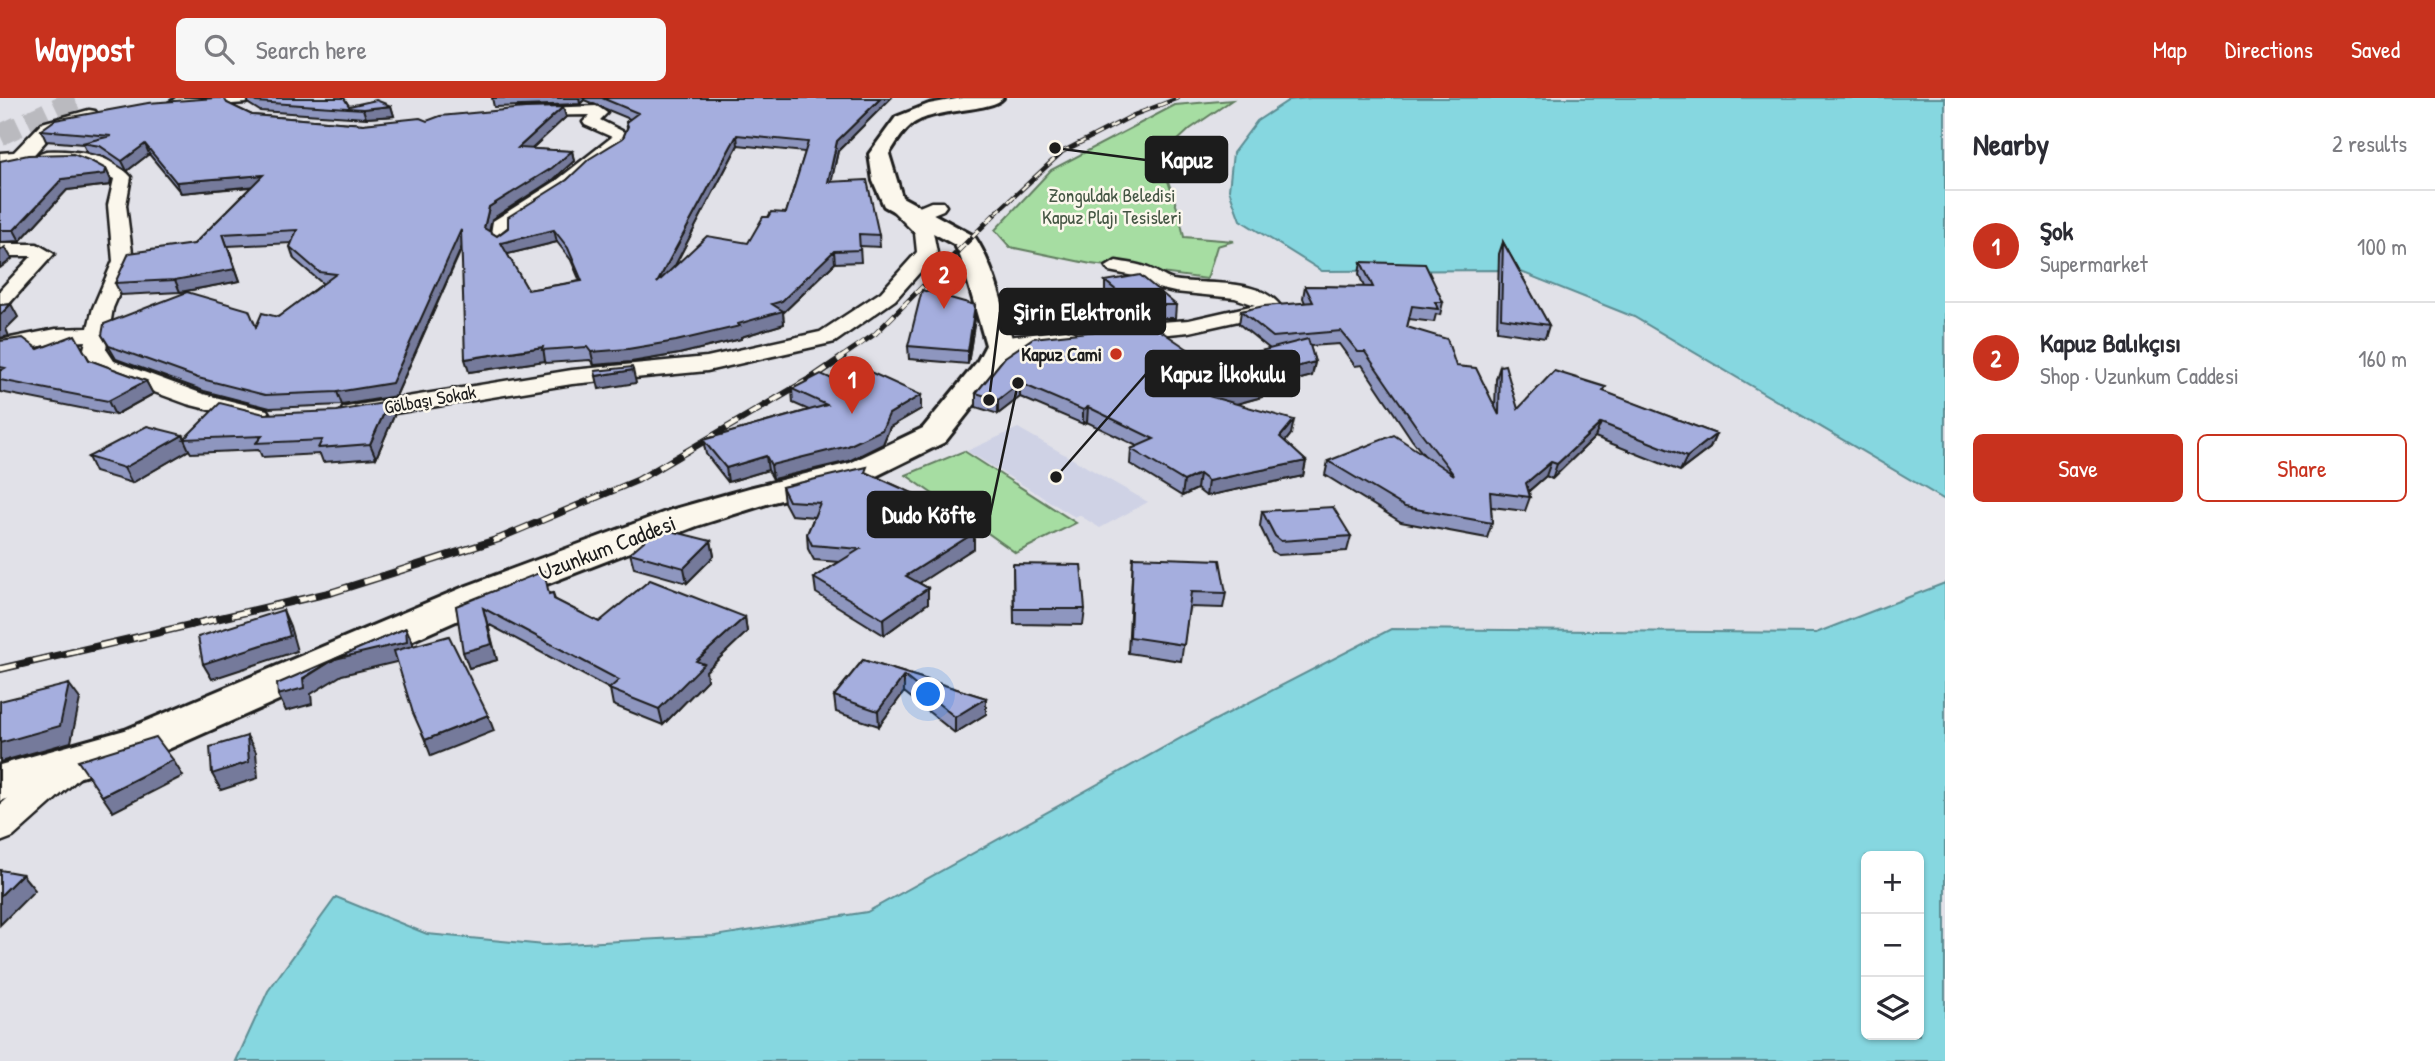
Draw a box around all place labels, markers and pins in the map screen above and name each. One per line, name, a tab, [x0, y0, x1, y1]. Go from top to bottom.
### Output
callout: Kapuz	[1146, 137, 1227, 182]
pin: 2	[921, 251, 967, 309]
callout: Şirin Elektronik	[1000, 289, 1165, 334]
place label: Kapuz Cami	[1021, 341, 1102, 368]
marker: Kapuz Cami	[1108, 346, 1124, 362]
callout: Kapuz İlkokulu	[1146, 351, 1299, 396]
pin: 1	[829, 356, 875, 414]
callout: Dudo Köfte	[868, 492, 990, 537]

